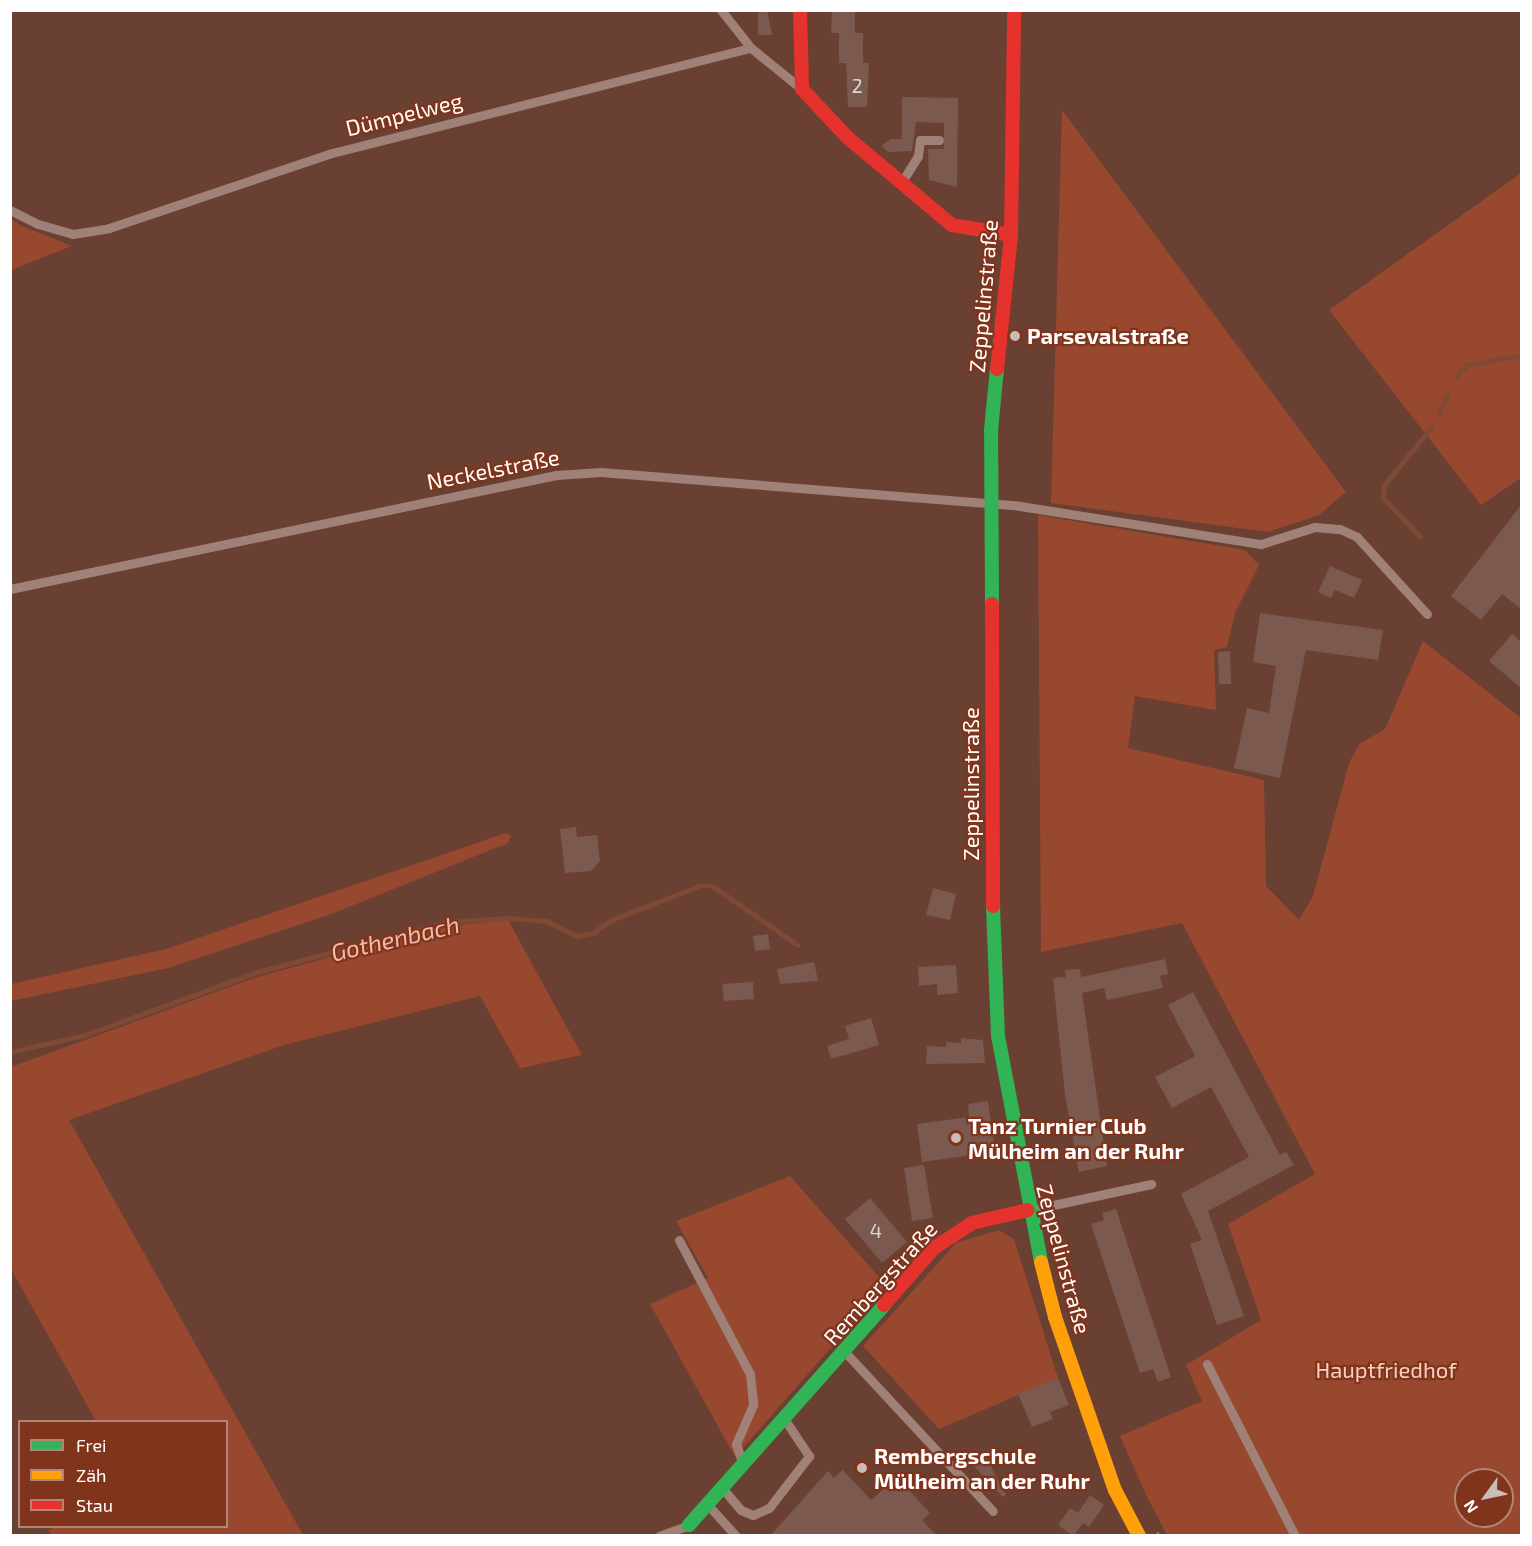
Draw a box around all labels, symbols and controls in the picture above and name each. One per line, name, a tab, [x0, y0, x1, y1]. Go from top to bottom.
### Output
house number: 2	[851, 73, 863, 97]
street label: Dümpelweg	[343, 87, 465, 141]
street label: Zeppelinstraße	[963, 218, 1003, 374]
place label: Parsevalstraße	[1027, 323, 1189, 349]
marker: Parsevalstraße	[1008, 329, 1022, 343]
street label: Neckelstraße	[425, 443, 561, 495]
street label: Zeppelinstraße	[958, 707, 984, 861]
water label: Gothenbach	[328, 909, 462, 967]
place label: Tanz Turnier Club Mülheim an der Ruhr	[968, 1112, 1184, 1164]
marker: Tanz Turnier Club Mülheim an der Ruhr	[949, 1131, 963, 1145]
street label: Zeppelinstraße	[1031, 1181, 1097, 1337]
street label: Rembergstraße	[818, 1216, 942, 1350]
house number: 4	[870, 1218, 882, 1242]
park label: Hauptfriedhof	[1315, 1357, 1457, 1383]
legend	[18, 1420, 228, 1528]
text: Frei	[76, 1434, 107, 1456]
place label: Rembergschule Mülheim an der Ruhr	[874, 1442, 1090, 1494]
marker: Rembergschule Mülheim an der Ruhr	[855, 1461, 869, 1475]
text: Zäh	[76, 1464, 107, 1486]
north arrow	[1454, 1468, 1514, 1528]
text: Stau	[76, 1494, 113, 1516]
text: N	[1459, 1497, 1481, 1517]

